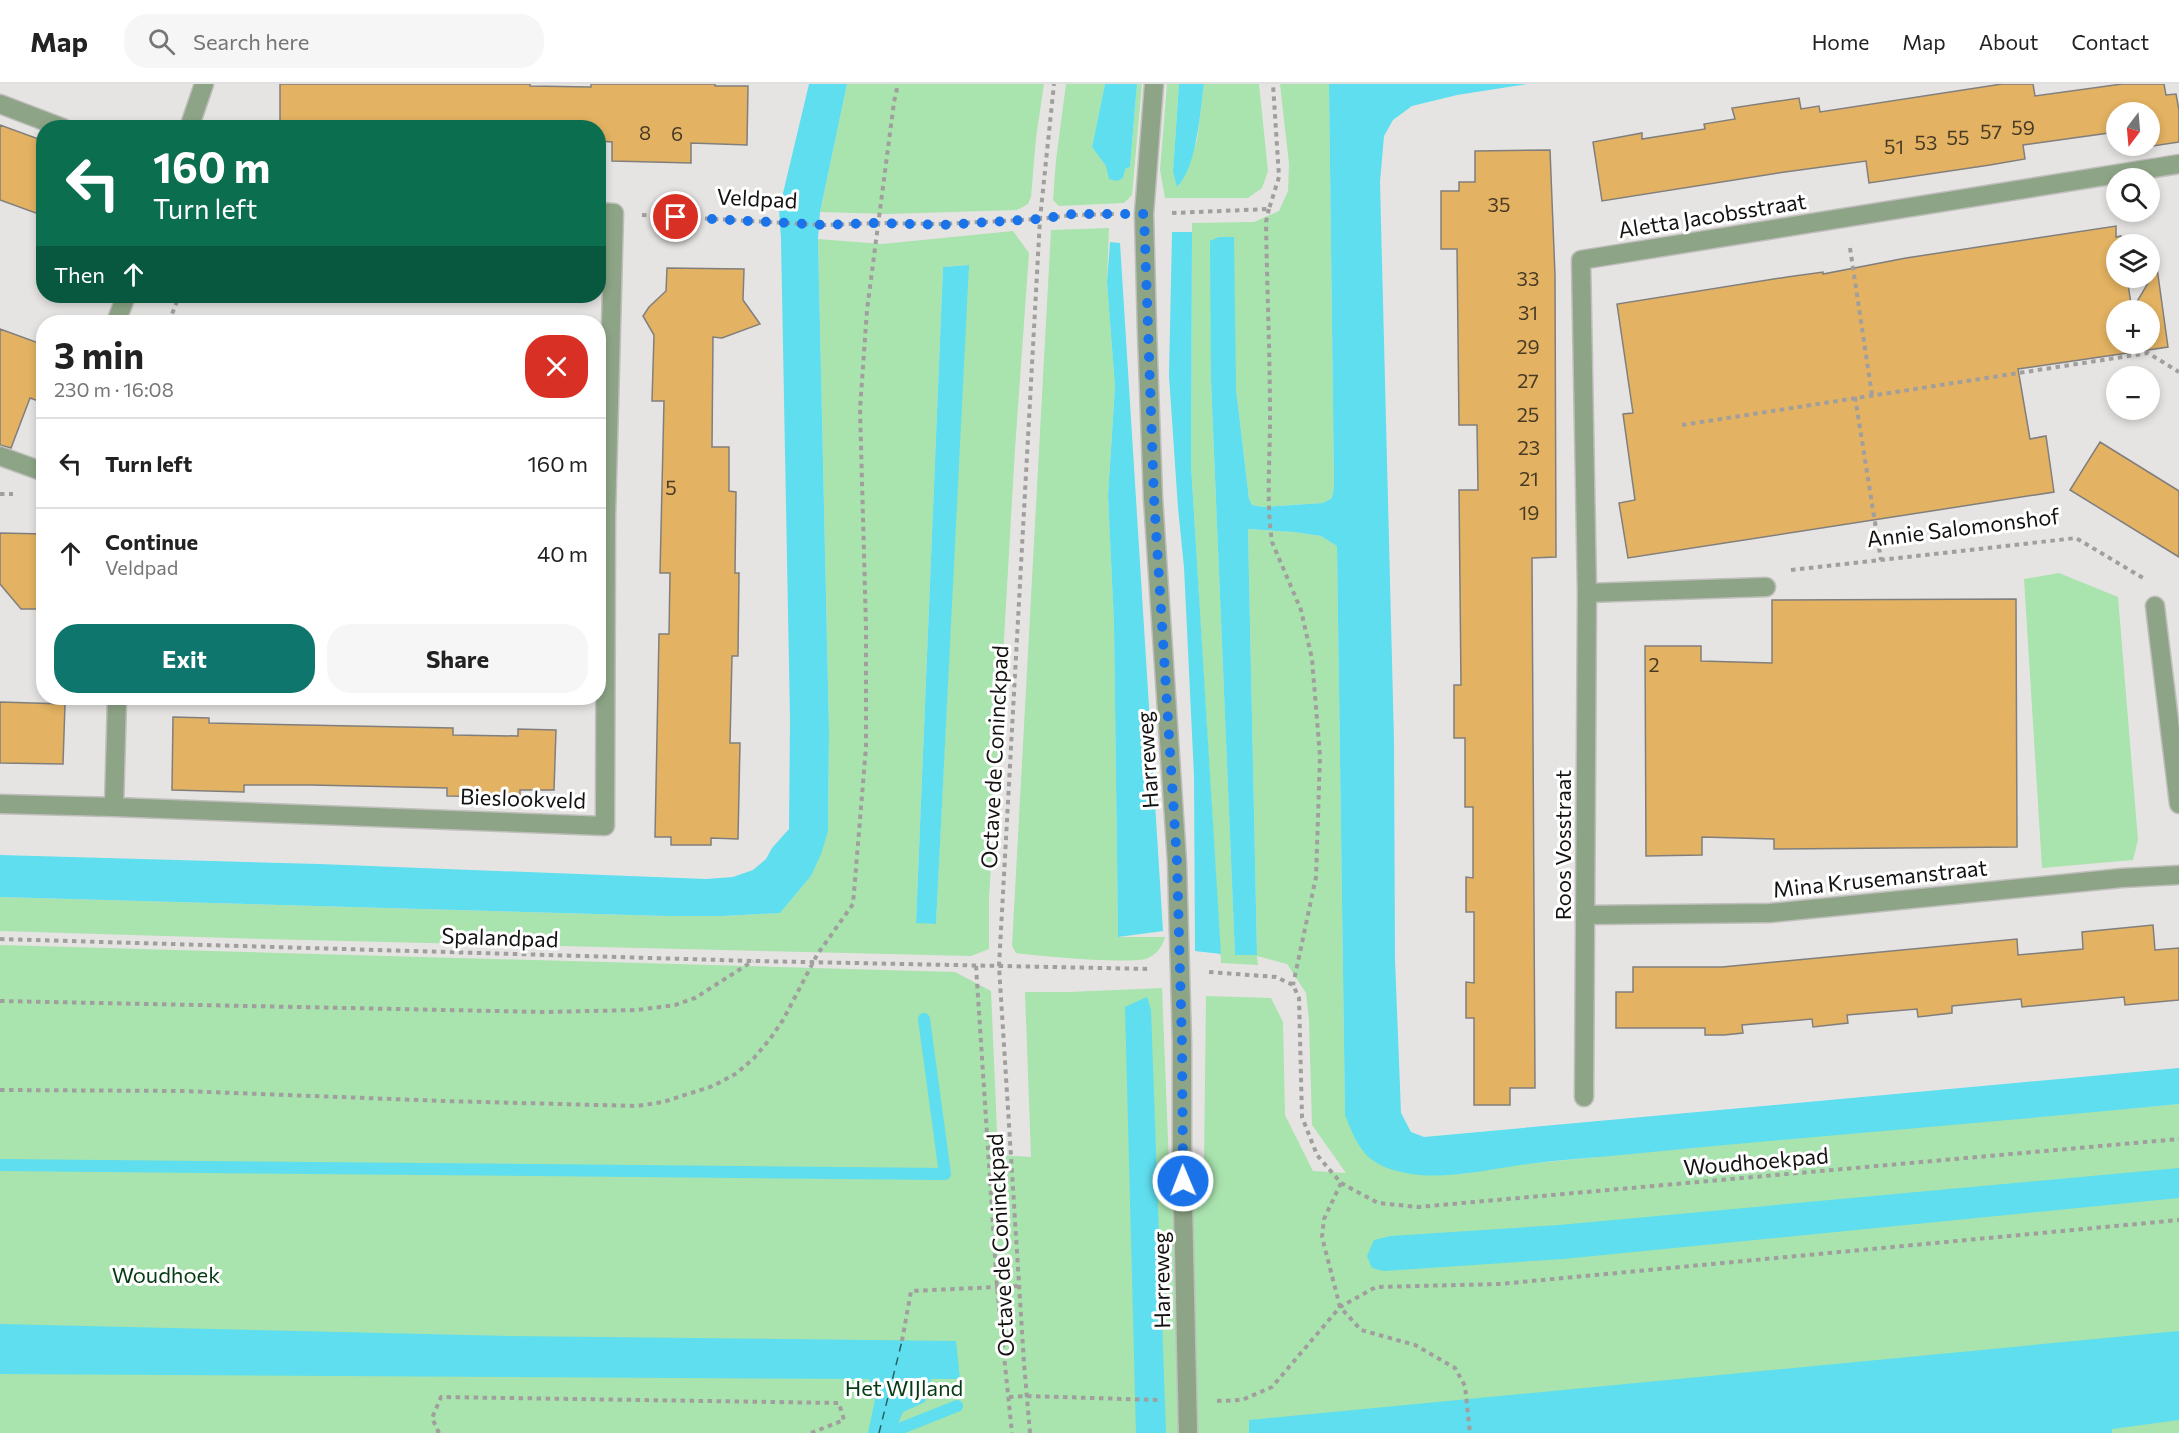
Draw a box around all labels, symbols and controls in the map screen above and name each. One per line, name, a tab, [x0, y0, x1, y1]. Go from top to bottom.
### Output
search box	[124, 14, 544, 68]
text: Map	[30, 24, 88, 58]
icon: search	[145, 25, 178, 58]
text: Search here	[193, 28, 309, 55]
text: Home	[1812, 29, 1869, 54]
text: Map	[1902, 29, 1946, 54]
text: About	[1979, 29, 2038, 54]
text: Contact	[2071, 29, 2149, 54]
north arrow	[2106, 102, 2160, 156]
map controls	[2106, 102, 2160, 420]
house number: 59	[2011, 115, 2035, 139]
house number: 57	[1980, 119, 2002, 143]
house number: 8	[639, 120, 651, 144]
house number: 6	[671, 121, 683, 145]
house number: 55	[1947, 125, 1969, 149]
house number: 53	[1915, 130, 1937, 154]
house number: 51	[1884, 134, 1904, 158]
text: 160 m	[153, 140, 271, 192]
icon: left	[54, 144, 132, 222]
button: search	[2106, 168, 2160, 222]
street label: Veldpad	[716, 182, 798, 214]
street label: Aletta Jacobsstraat	[1616, 187, 1808, 243]
pin	[650, 191, 701, 242]
text: Turn left	[153, 192, 257, 225]
house number: 35	[1488, 192, 1510, 216]
icon: arrive	[659, 200, 692, 233]
button: layers	[2106, 234, 2160, 288]
icon: ahead	[117, 258, 150, 291]
text: Then	[54, 261, 105, 288]
house number: 33	[1517, 266, 1539, 290]
house number: 31	[1518, 300, 1538, 324]
button: +	[2106, 300, 2160, 354]
text: 3 min	[54, 332, 144, 376]
house number: 29	[1516, 334, 1540, 358]
button: close	[525, 335, 588, 398]
button: −	[2106, 366, 2160, 420]
house number: 27	[1517, 368, 1539, 392]
text: 230 m · 16:08	[54, 377, 174, 401]
house number: 25	[1517, 402, 1539, 426]
house number: 23	[1518, 435, 1540, 459]
icon: left	[54, 447, 87, 480]
text: Turn left	[105, 450, 192, 477]
text: 160 m	[527, 450, 588, 477]
house number: 21	[1519, 466, 1539, 490]
house number: 5	[665, 475, 677, 499]
house number: 19	[1519, 500, 1539, 524]
street label: Annie Salomonshof	[1865, 502, 2061, 552]
text: Continue	[105, 528, 198, 555]
icon: ahead	[54, 537, 87, 570]
text: 40 m	[537, 540, 588, 567]
text: Veldpad	[105, 555, 178, 579]
button: Exit	[54, 624, 315, 693]
button: Share	[327, 624, 588, 693]
street label: Octave de Coninckpad	[975, 645, 1013, 869]
house number: 2	[1648, 652, 1660, 676]
street label: Harreweg	[1130, 710, 1164, 809]
street label: Roos Vosstraat	[1549, 770, 1576, 920]
street label: Bieslookveld	[460, 782, 586, 814]
street label: Mina Krusemanstraat	[1771, 853, 1989, 903]
street label: Spalandpad	[441, 921, 559, 953]
street label: Octave de Coninckpad	[981, 1133, 1019, 1357]
street label: Woudhoekpad	[1682, 1141, 1830, 1181]
position arrow	[1151, 1149, 1215, 1213]
street label: Harreweg	[1147, 1231, 1175, 1329]
park label: Woudhoek	[112, 1261, 220, 1288]
park label: Het WIJland	[845, 1374, 963, 1401]

